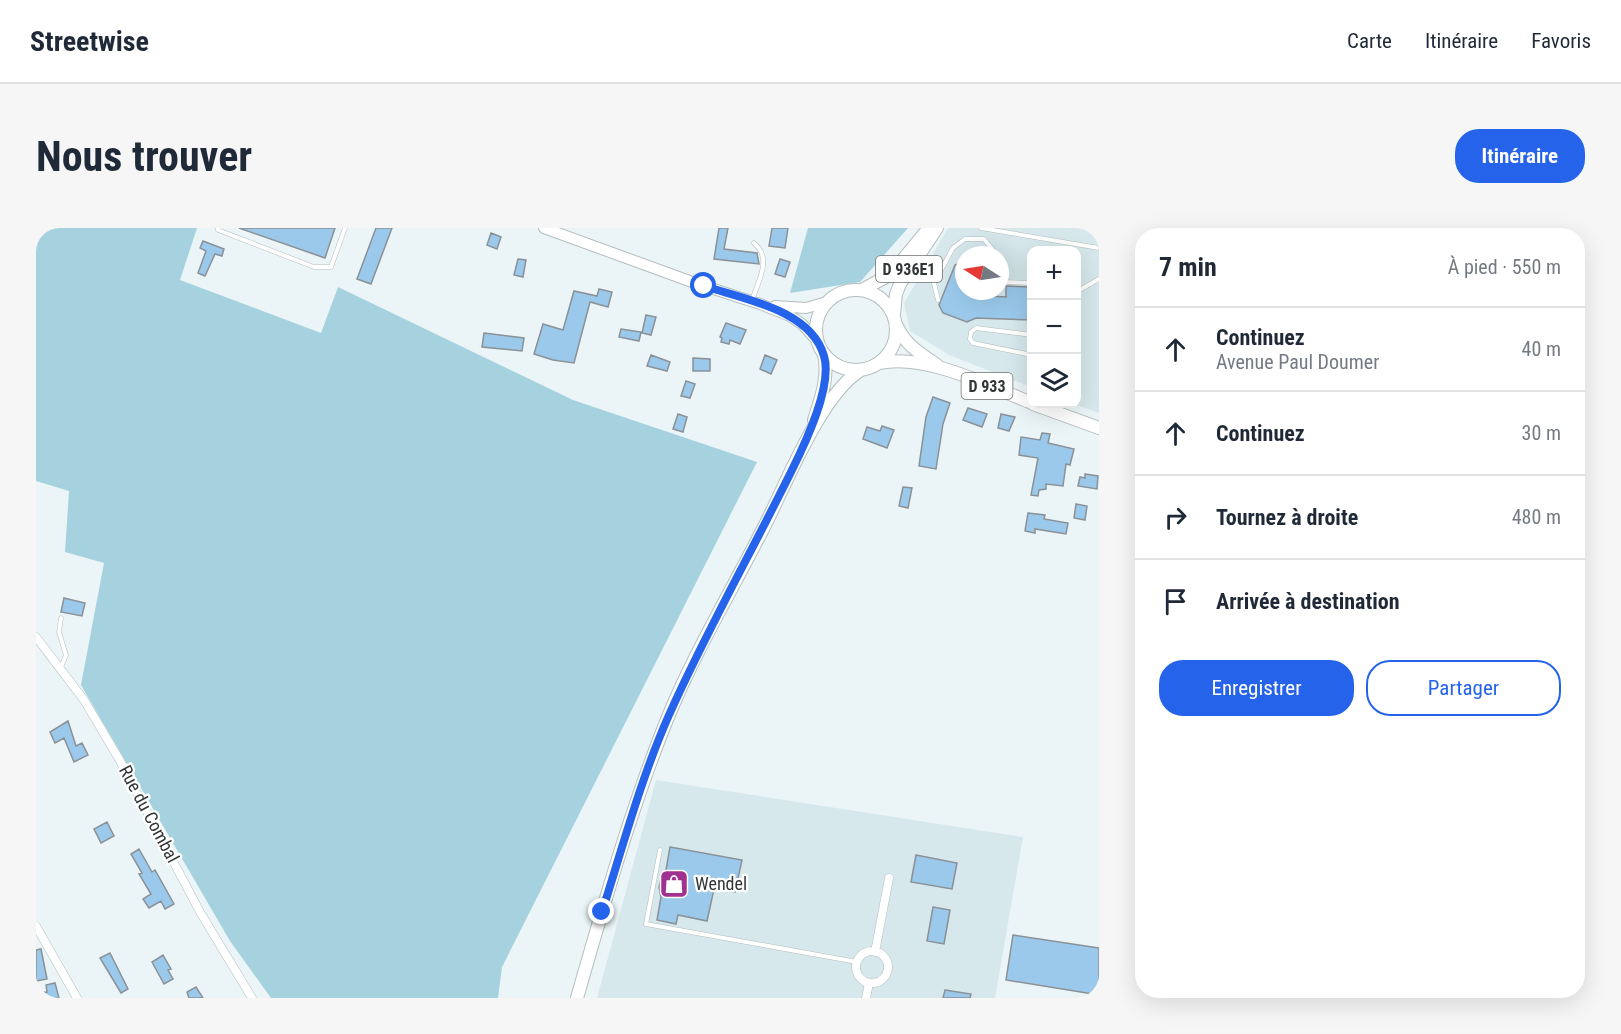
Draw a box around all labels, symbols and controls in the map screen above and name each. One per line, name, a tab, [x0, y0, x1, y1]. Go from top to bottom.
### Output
text: Streetwise	[30, 25, 149, 58]
text: Carte	[1347, 29, 1392, 53]
text: Itinéraire	[1425, 29, 1498, 53]
text: Favoris	[1531, 29, 1591, 53]
button: Itinéraire	[1455, 129, 1585, 183]
text: Nous trouver	[36, 132, 252, 181]
north arrow	[955, 246, 1009, 300]
map controls	[1027, 246, 1081, 408]
button: +	[1027, 246, 1081, 300]
text: 7 min	[1159, 252, 1217, 282]
text: À pied · 550 m	[1448, 255, 1561, 279]
road number: D 936E1	[876, 256, 942, 282]
route start	[690, 272, 716, 298]
button: −	[1027, 300, 1081, 354]
text: Continuez	[1216, 325, 1305, 350]
icon: ahead	[1159, 333, 1192, 366]
text: 40 m	[1522, 337, 1561, 361]
text: Avenue Paul Doumer	[1216, 350, 1379, 374]
button: layers	[1027, 354, 1081, 408]
road number: D 933	[962, 373, 1012, 399]
icon: ahead	[1159, 417, 1192, 450]
text: Continuez	[1216, 421, 1305, 446]
text: 30 m	[1522, 421, 1561, 445]
icon: right	[1159, 501, 1192, 534]
text: Tournez à droite	[1216, 505, 1358, 530]
text: 480 m	[1512, 505, 1561, 529]
icon: arrive	[1159, 585, 1192, 618]
text: Arrivée à destination	[1216, 589, 1400, 614]
button: Enregistrer	[1159, 660, 1354, 716]
button: Partager	[1366, 660, 1561, 716]
street label: Rue du Combal	[115, 762, 184, 866]
shop icon: Wendel	[658, 868, 690, 900]
place label: Wendel	[695, 873, 747, 894]
route end	[588, 898, 614, 924]

